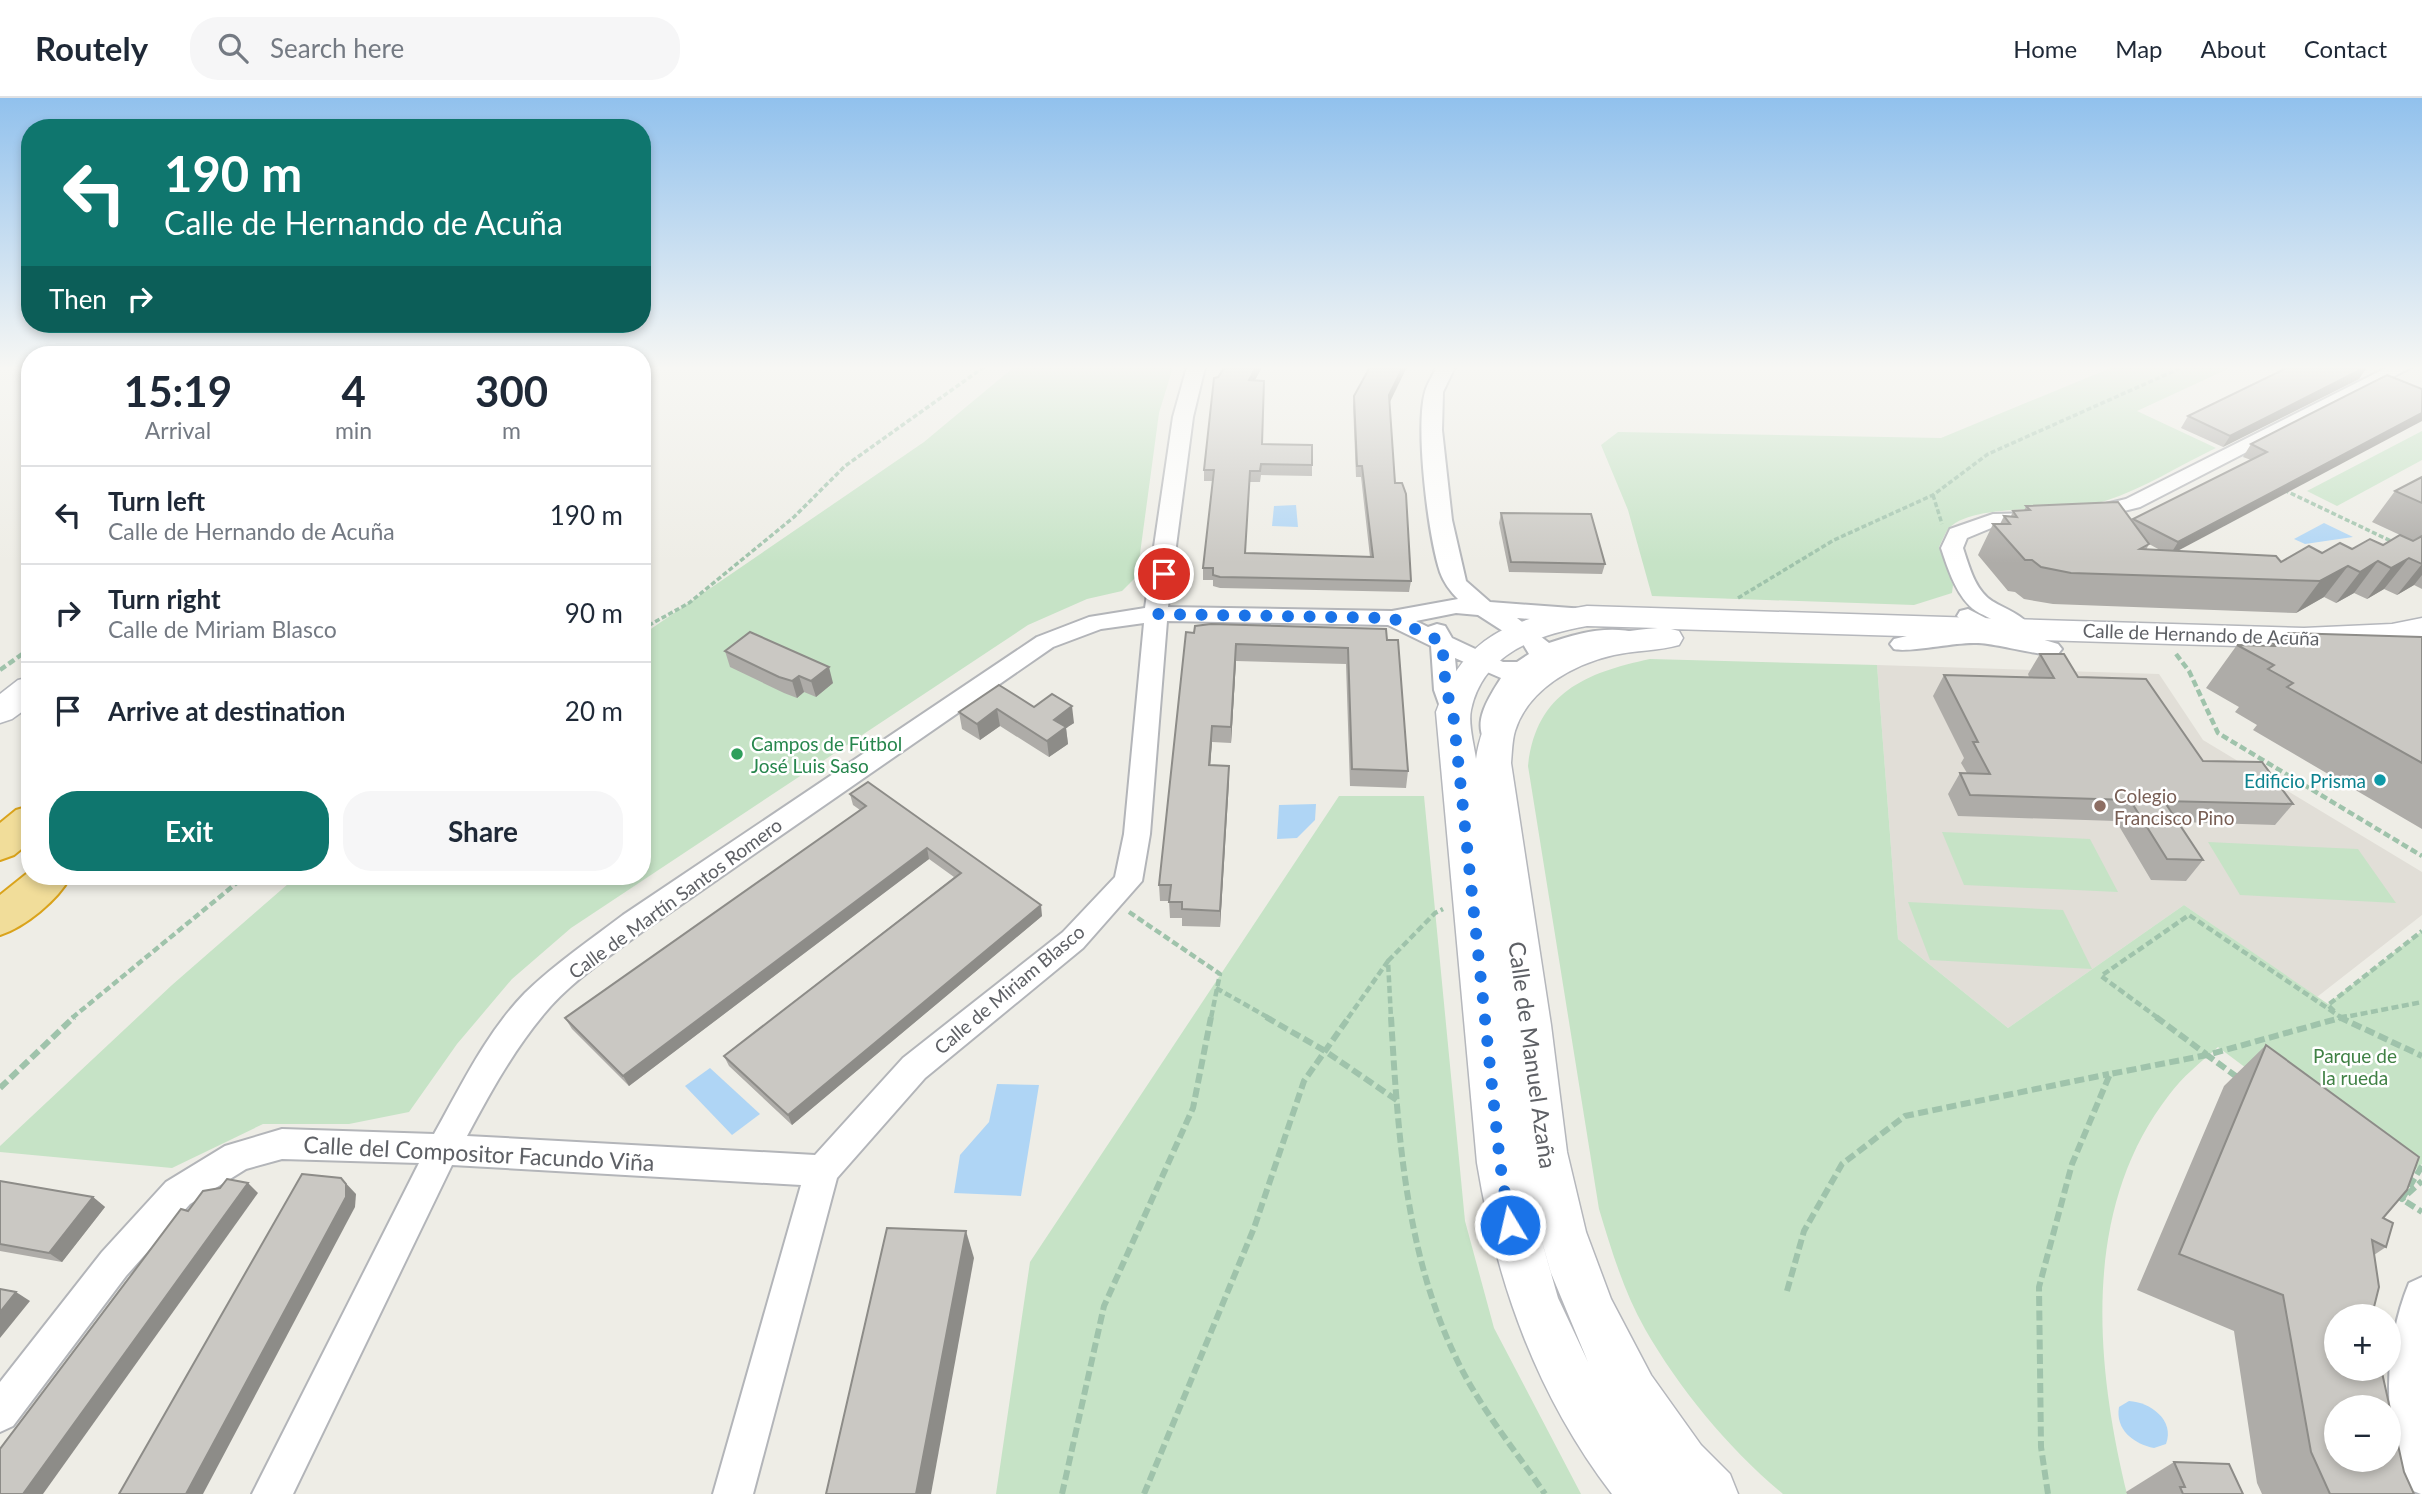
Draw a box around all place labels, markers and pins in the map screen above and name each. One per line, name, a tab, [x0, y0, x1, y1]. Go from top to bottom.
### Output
pin	[1134, 544, 1194, 604]
place label: Campos de Fútbol José Luis Saso	[751, 732, 902, 777]
marker: Campos de Fútbol José Luis Saso	[729, 746, 745, 762]
place label: Edificio Prisma	[2244, 769, 2366, 792]
marker: Edificio Prisma	[2372, 772, 2388, 788]
place label: Colegio Francisco Pino	[2114, 784, 2234, 829]
marker: Colegio Francisco Pino	[2092, 798, 2108, 814]

